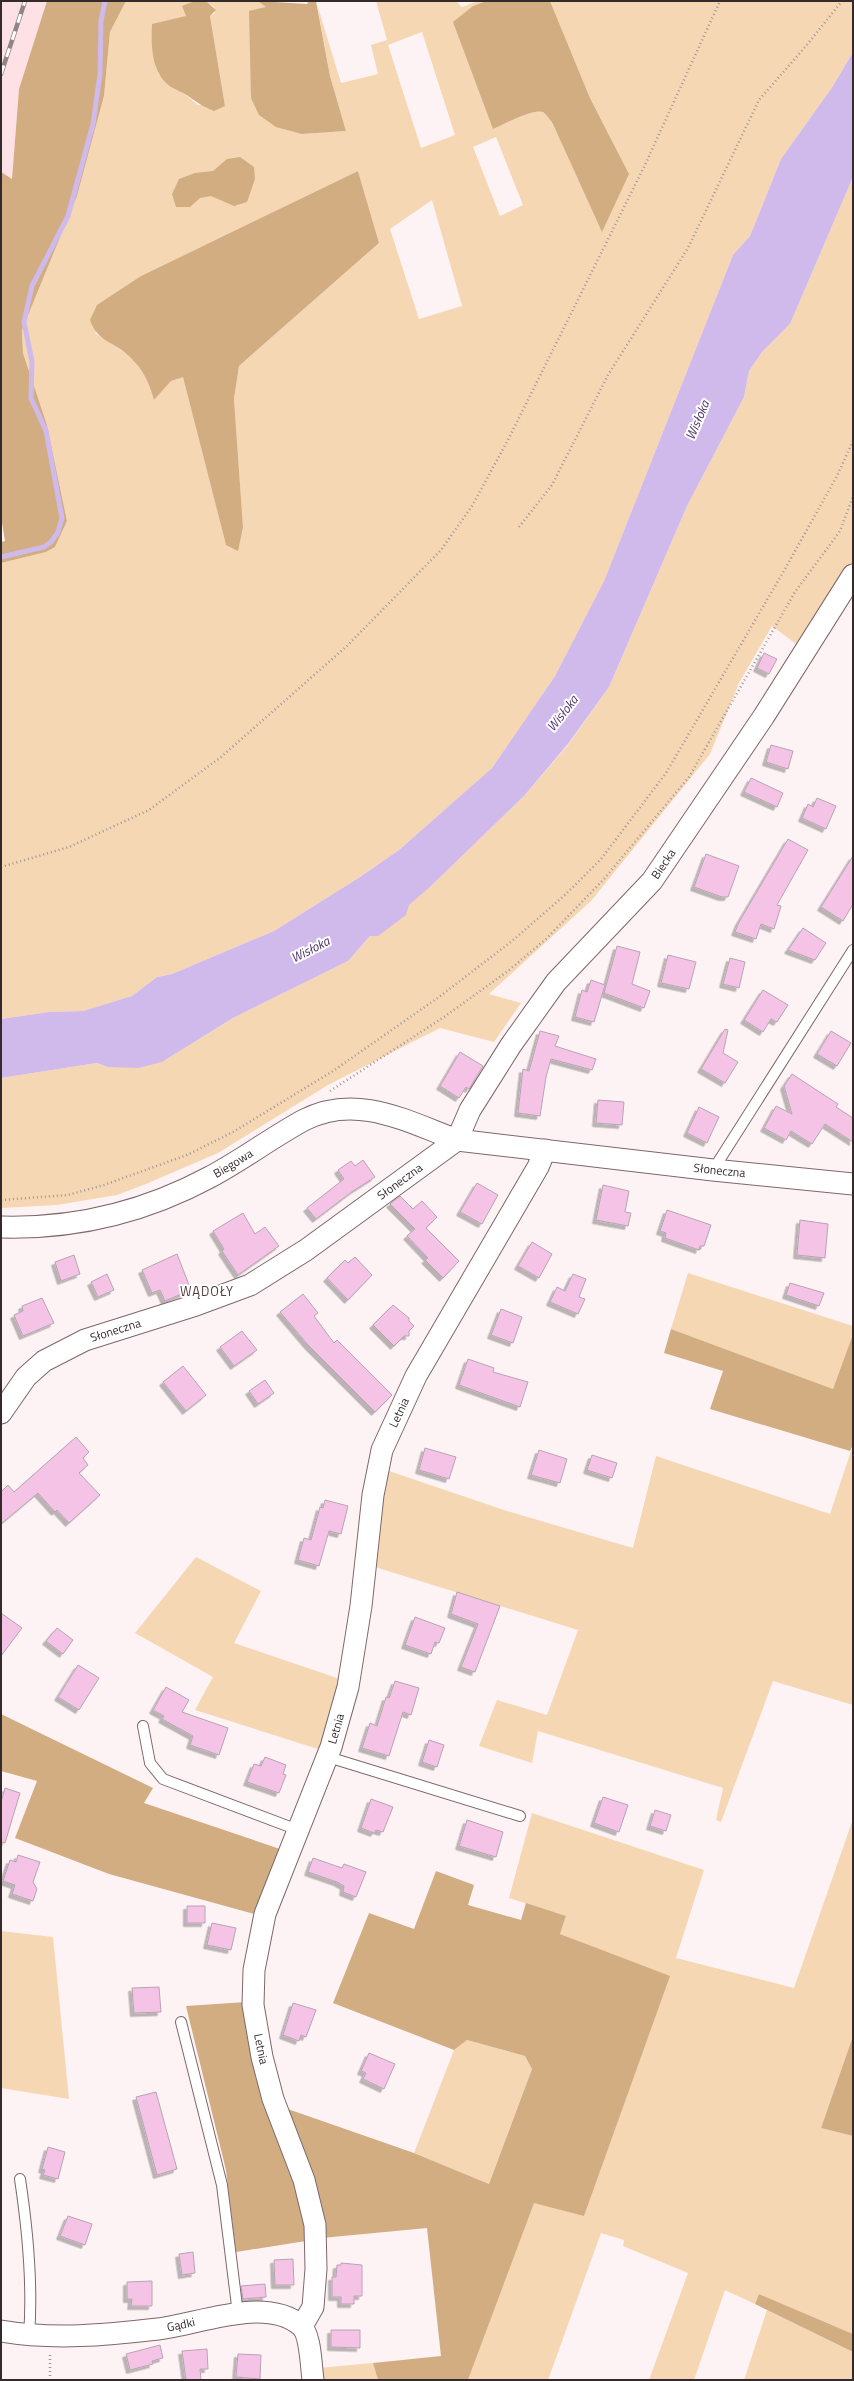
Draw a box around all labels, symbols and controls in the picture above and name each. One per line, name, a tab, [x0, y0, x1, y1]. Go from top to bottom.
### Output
water label: Wisłoka	[680, 396, 715, 443]
water label: Wisłoka	[541, 689, 583, 735]
street label: Biecka	[646, 845, 680, 883]
water label: Wisłoka	[287, 930, 334, 967]
street label: Biegowa	[209, 1144, 256, 1183]
street label: Słoneczna	[373, 1158, 426, 1204]
street label: Słoneczna	[692, 1158, 746, 1182]
district label: WĄDOŁY	[180, 1281, 234, 1301]
street label: Słoneczna	[88, 1313, 143, 1347]
street label: Letnia	[384, 1394, 414, 1431]
street label: Letnia	[322, 1711, 349, 1746]
street label: Letnia	[249, 2032, 274, 2066]
street label: Gądki	[165, 2312, 197, 2336]

